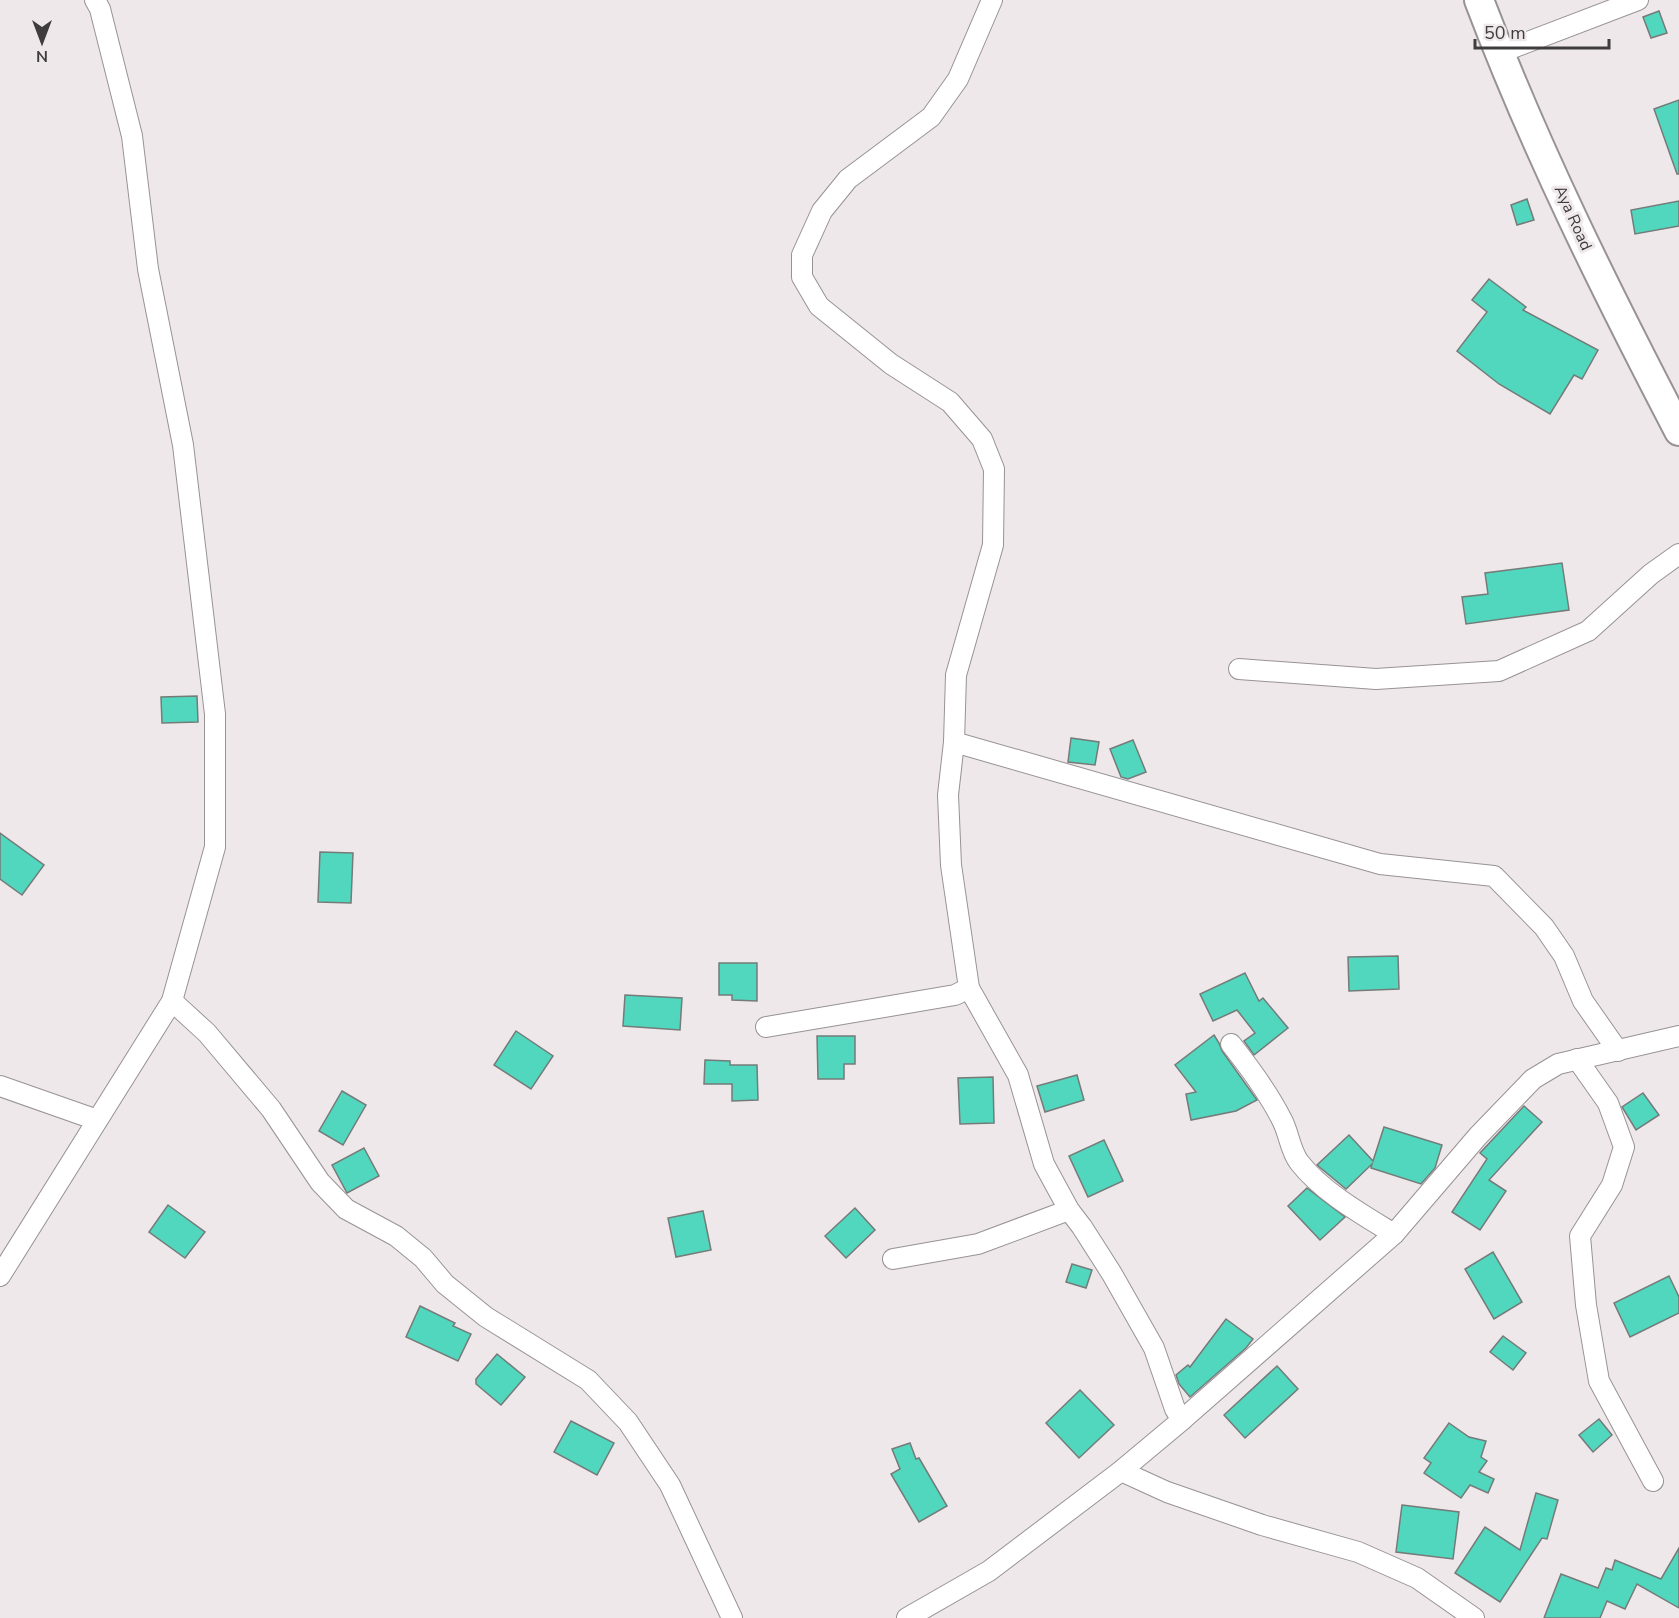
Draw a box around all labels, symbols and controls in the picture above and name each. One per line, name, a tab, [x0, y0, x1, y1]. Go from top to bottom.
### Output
north arrow	[12, 12, 72, 72]
scale bar	[1475, 12, 1608, 50]
text: 50 m	[1484, 21, 1526, 45]
text: N	[36, 45, 48, 67]
street label: Aya Road	[1549, 182, 1597, 254]

